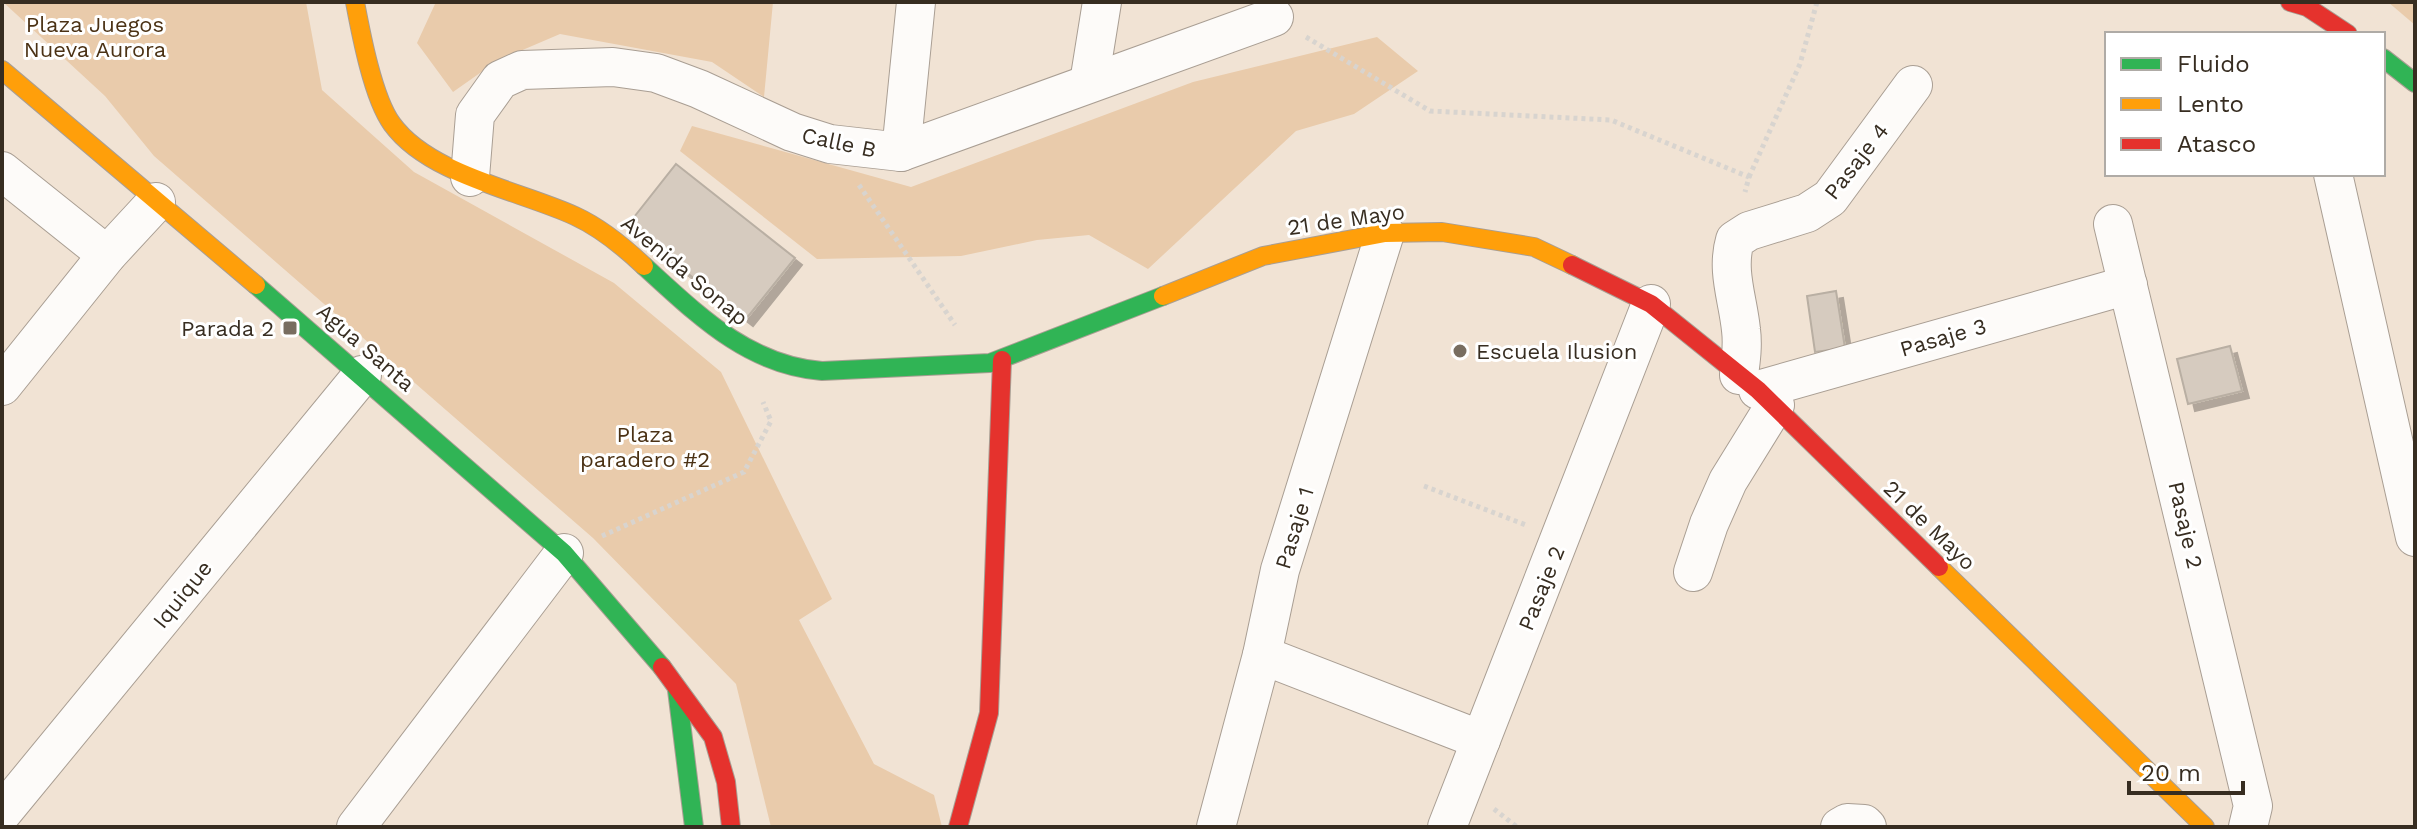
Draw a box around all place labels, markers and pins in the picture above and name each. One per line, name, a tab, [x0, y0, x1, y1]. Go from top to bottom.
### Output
place label: Parada 2	[181, 316, 274, 341]
marker: Parada 2	[281, 319, 299, 337]
place label: Escuela Ilusion	[1476, 339, 1637, 364]
marker: Escuela Ilusion	[1451, 342, 1469, 360]

